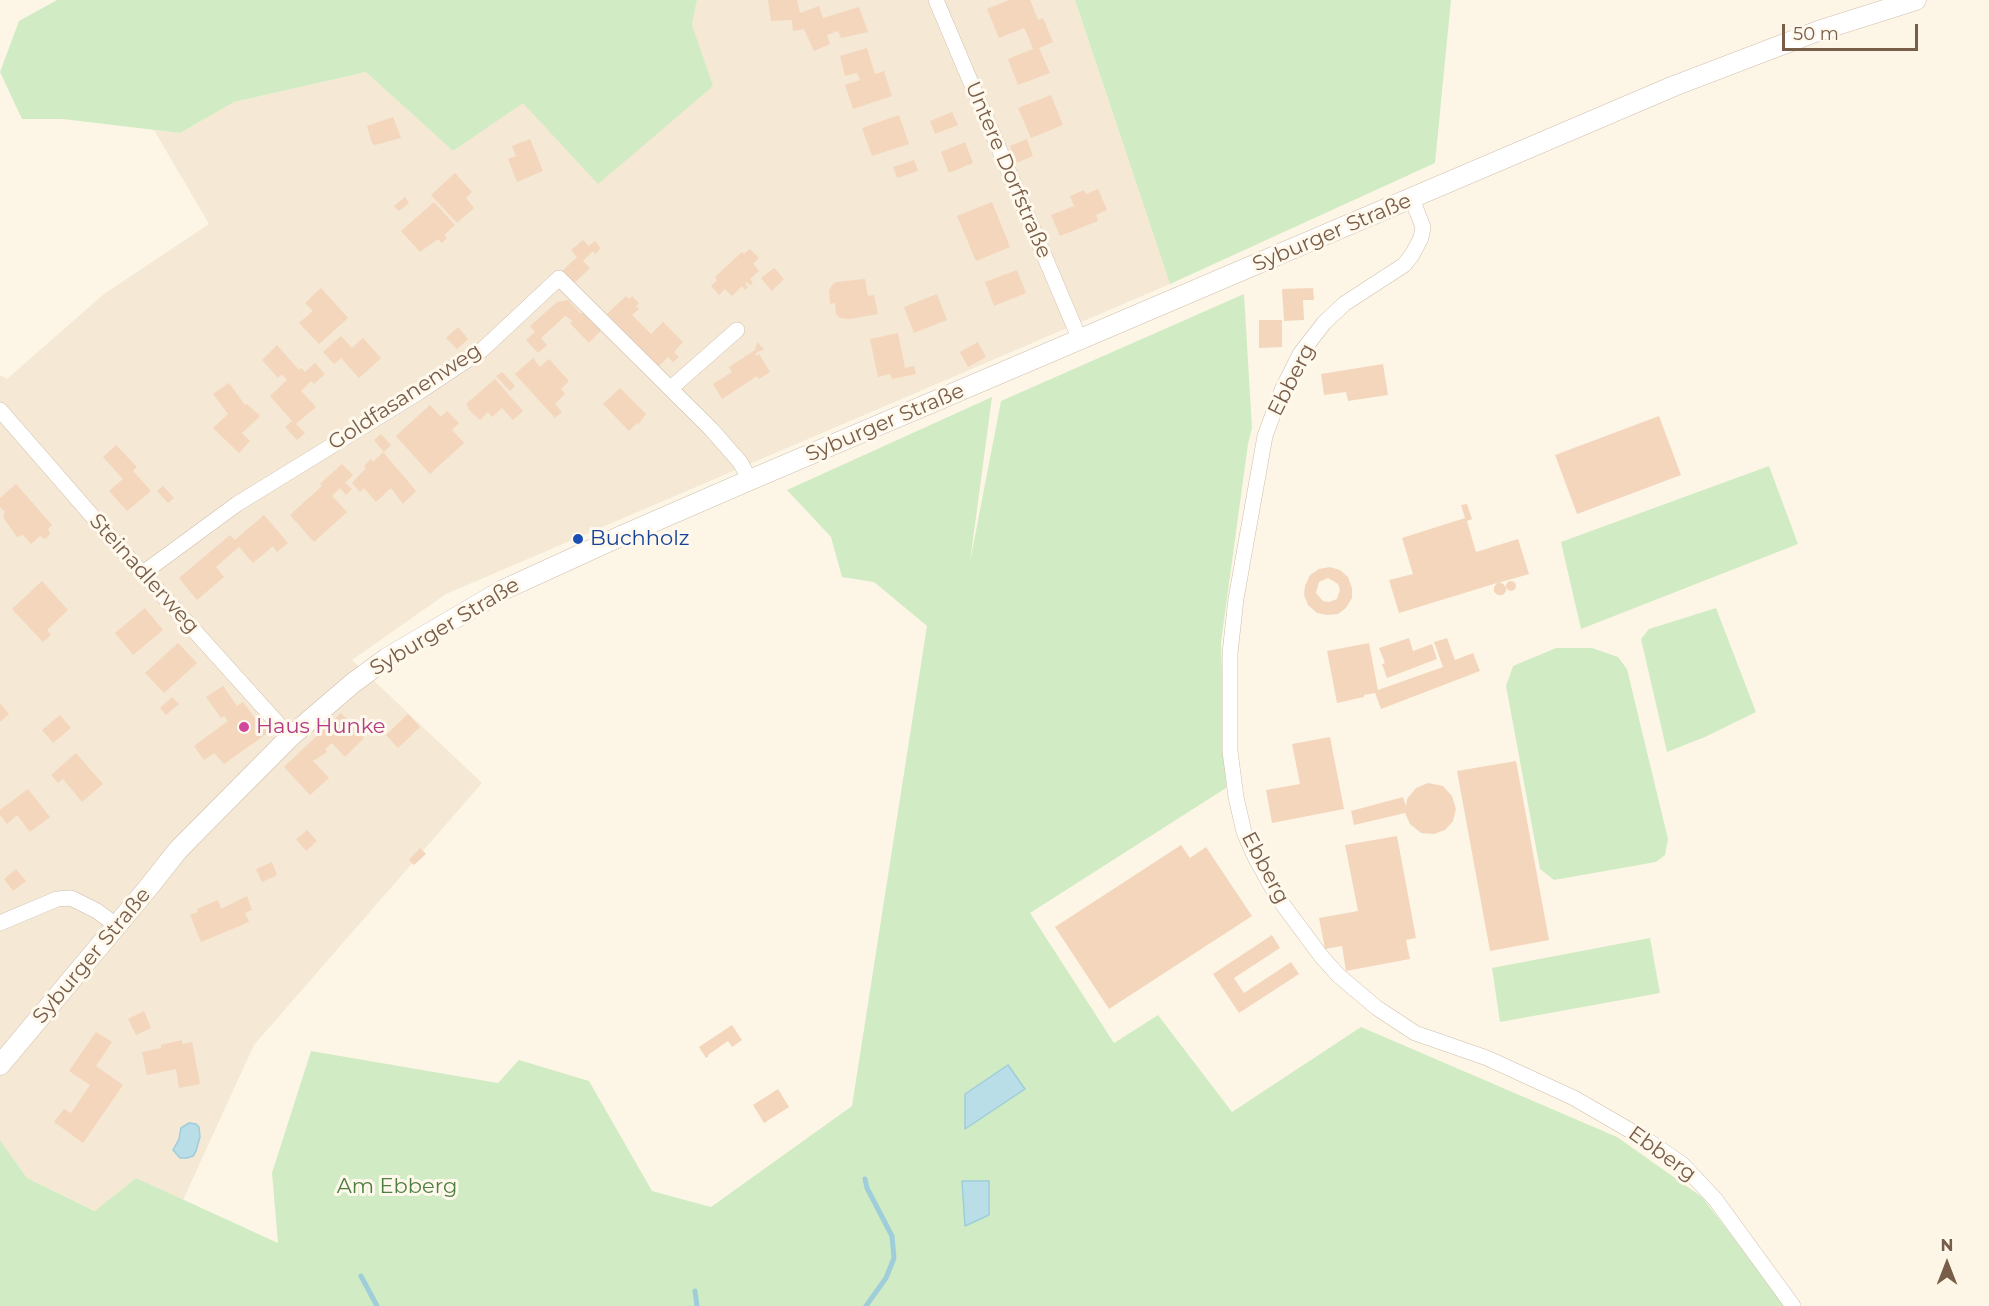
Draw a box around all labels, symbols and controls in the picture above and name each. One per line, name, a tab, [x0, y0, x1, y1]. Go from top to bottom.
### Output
scale bar	[1785, 12, 1922, 50]
text: 50 m	[1793, 23, 1839, 45]
street label: Untere Dorfstraße	[959, 78, 1057, 262]
street label: Syburger Straße	[1249, 188, 1415, 278]
street label: Goldfasanenweg	[324, 338, 486, 456]
street label: Ebberg	[1263, 340, 1321, 420]
street label: Syburger Straße	[802, 378, 968, 468]
street label: Steinadlerweg	[84, 509, 204, 639]
place label: Buchholz	[590, 526, 690, 552]
marker: Buchholz	[571, 532, 585, 546]
street label: Syburger Straße	[366, 572, 524, 682]
place label: Haus Hunke	[256, 714, 386, 740]
marker: Haus Hunke	[237, 720, 251, 734]
street label: Ebberg	[1236, 828, 1294, 908]
street label: Syburger Straße	[28, 883, 156, 1029]
street label: Ebberg	[1623, 1121, 1701, 1187]
park label: Am Ebberg	[337, 1174, 457, 1200]
north arrow	[1917, 1234, 1977, 1294]
text: N	[1941, 1236, 1953, 1255]

